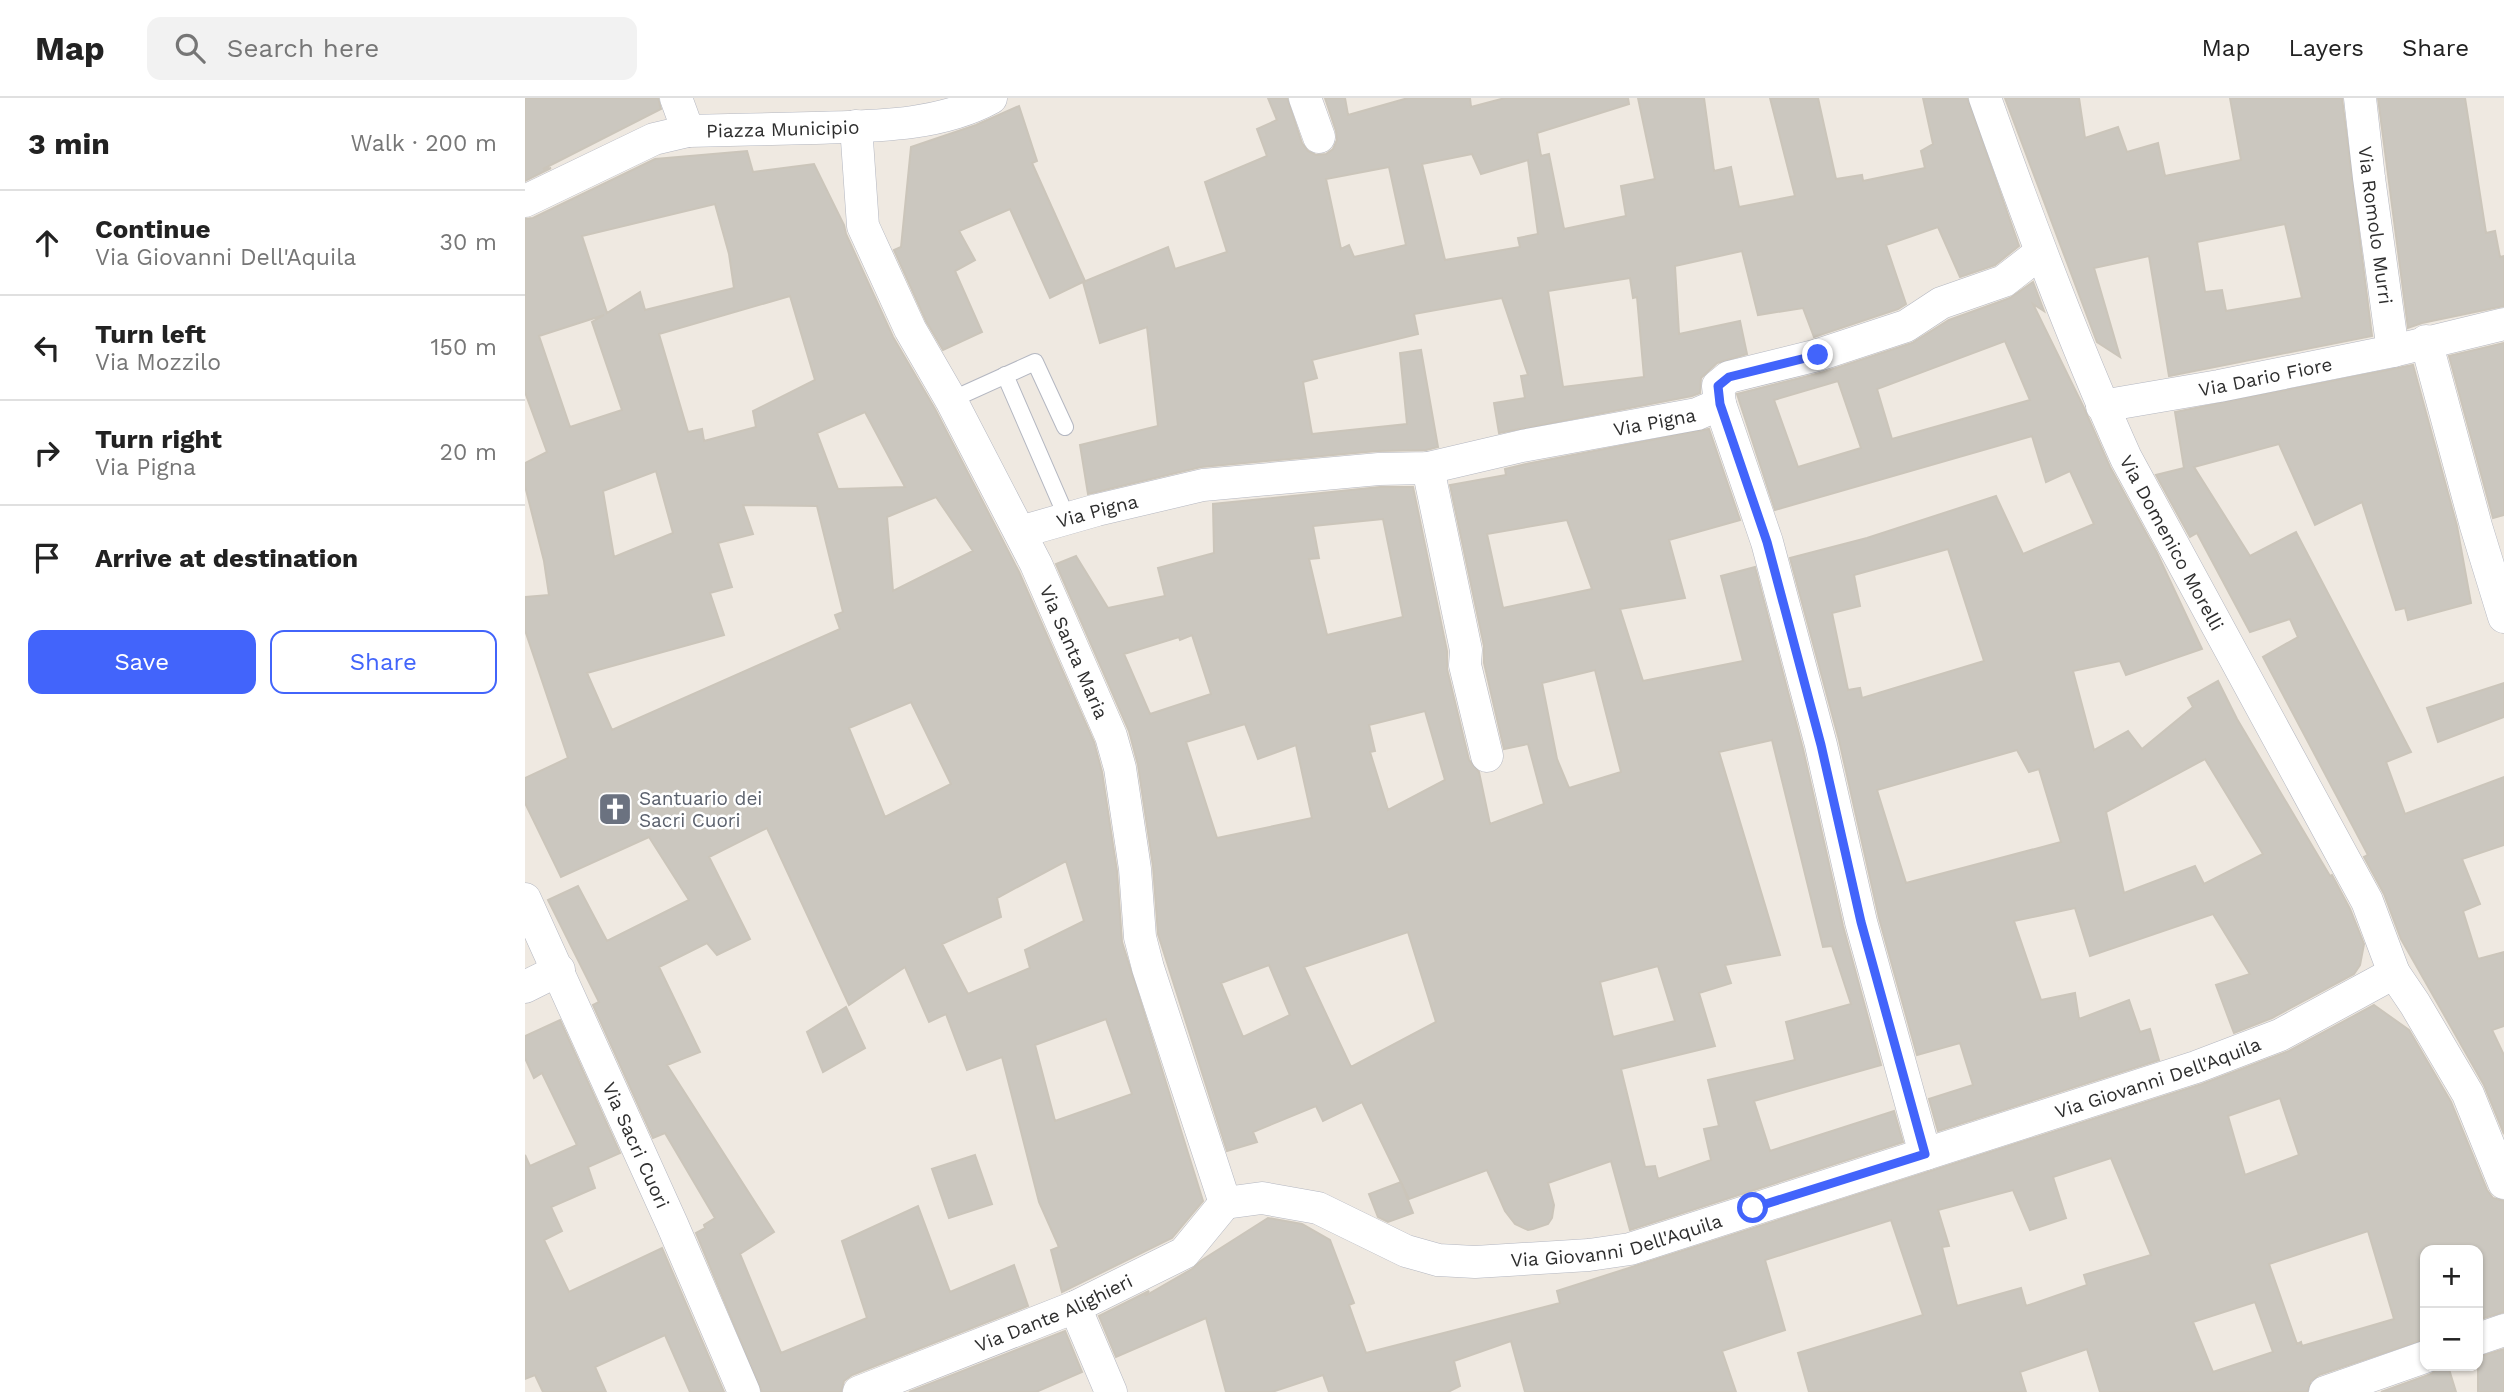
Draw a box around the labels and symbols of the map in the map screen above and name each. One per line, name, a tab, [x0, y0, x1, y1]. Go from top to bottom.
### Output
street label: Piazza Municipio	[706, 115, 860, 142]
street label: Via Romolo Murri	[2354, 145, 2398, 306]
route end	[1802, 339, 1833, 370]
street label: Via Dario Fiore	[2197, 352, 2334, 401]
street label: Via Pigna	[1611, 403, 1698, 441]
street label: Via Domenico Morelli	[2115, 451, 2229, 634]
street label: Via Pigna	[1054, 489, 1140, 533]
street label: Via Santa Maria	[1035, 581, 1114, 723]
place label: Santuario dei Sacri Cuori	[639, 787, 762, 832]
church icon: Santuario dei Sacri Cuori	[596, 790, 634, 828]
street label: Via Giovanni Dell'Aquila	[2052, 1032, 2264, 1123]
street label: Via Sacri Cuori	[598, 1078, 675, 1212]
route start	[1737, 1192, 1768, 1223]
street label: Via Giovanni Dell'Aquila	[1510, 1209, 1725, 1271]
street label: Via Dante Alighieri	[972, 1269, 1136, 1357]

